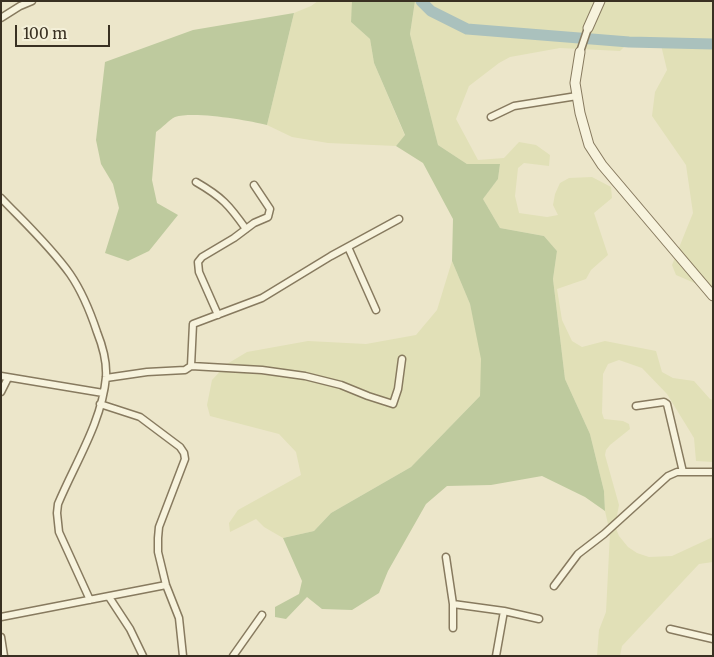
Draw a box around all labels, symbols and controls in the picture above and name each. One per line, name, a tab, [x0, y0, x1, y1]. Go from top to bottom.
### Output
scale bar	[18, 15, 112, 47]
text: 100 m	[23, 24, 67, 43]

